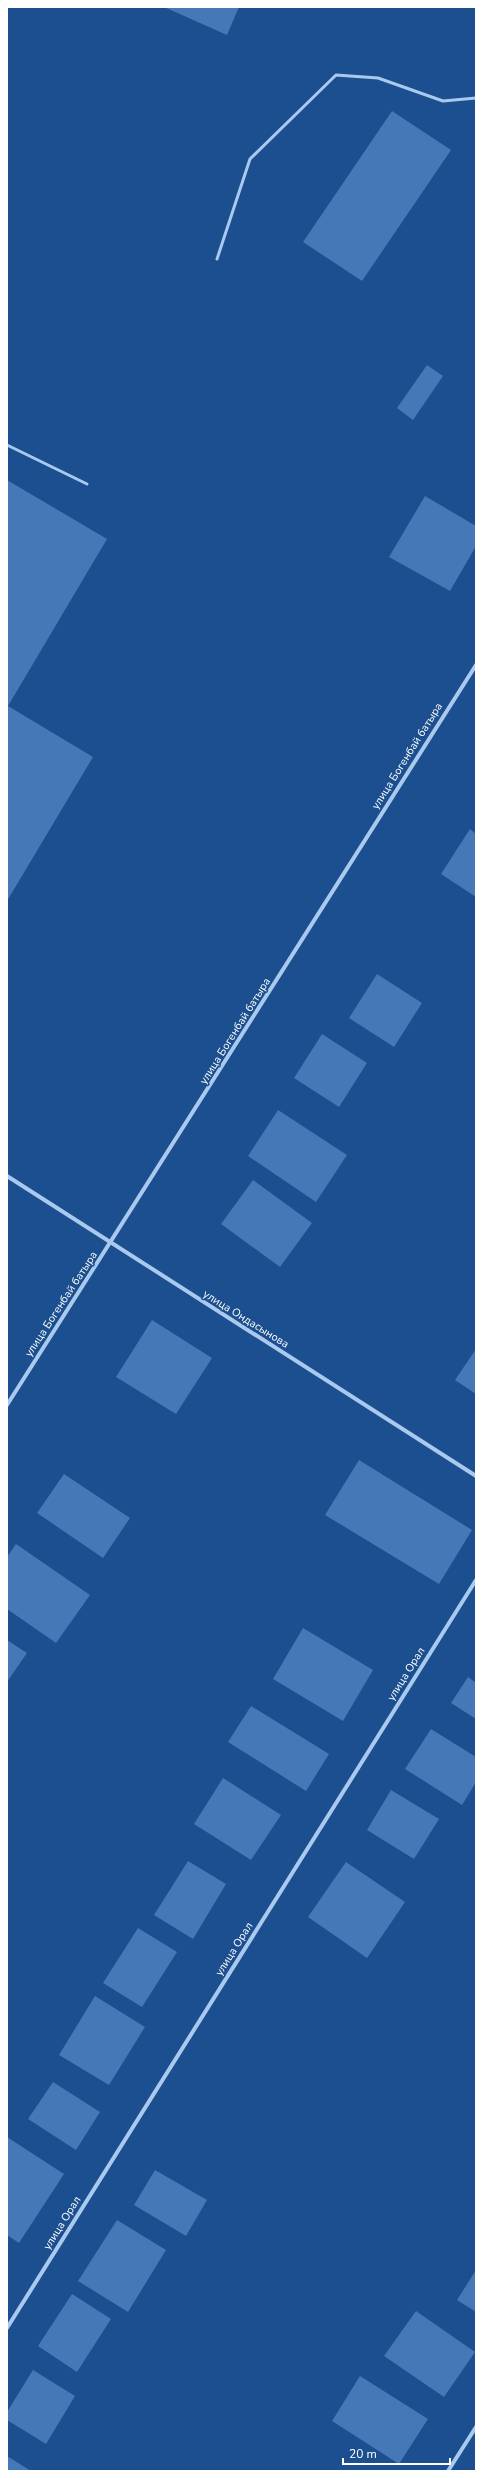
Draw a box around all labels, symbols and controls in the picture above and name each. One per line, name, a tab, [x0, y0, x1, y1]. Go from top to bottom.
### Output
street label: улица Богенбай батыра	[368, 700, 446, 812]
street label: улица Богенбай батыра	[196, 975, 274, 1087]
street label: улица Богенбай батыра	[21, 1248, 101, 1360]
street label: улица Ондасынова	[200, 1286, 292, 1352]
street label: улица Орал	[384, 1644, 428, 1704]
street label: улица Орал	[212, 1919, 256, 1979]
street label: улица Орал	[40, 2193, 84, 2253]
scale bar	[343, 2440, 450, 2466]
text: 20 m	[349, 2446, 377, 2462]

